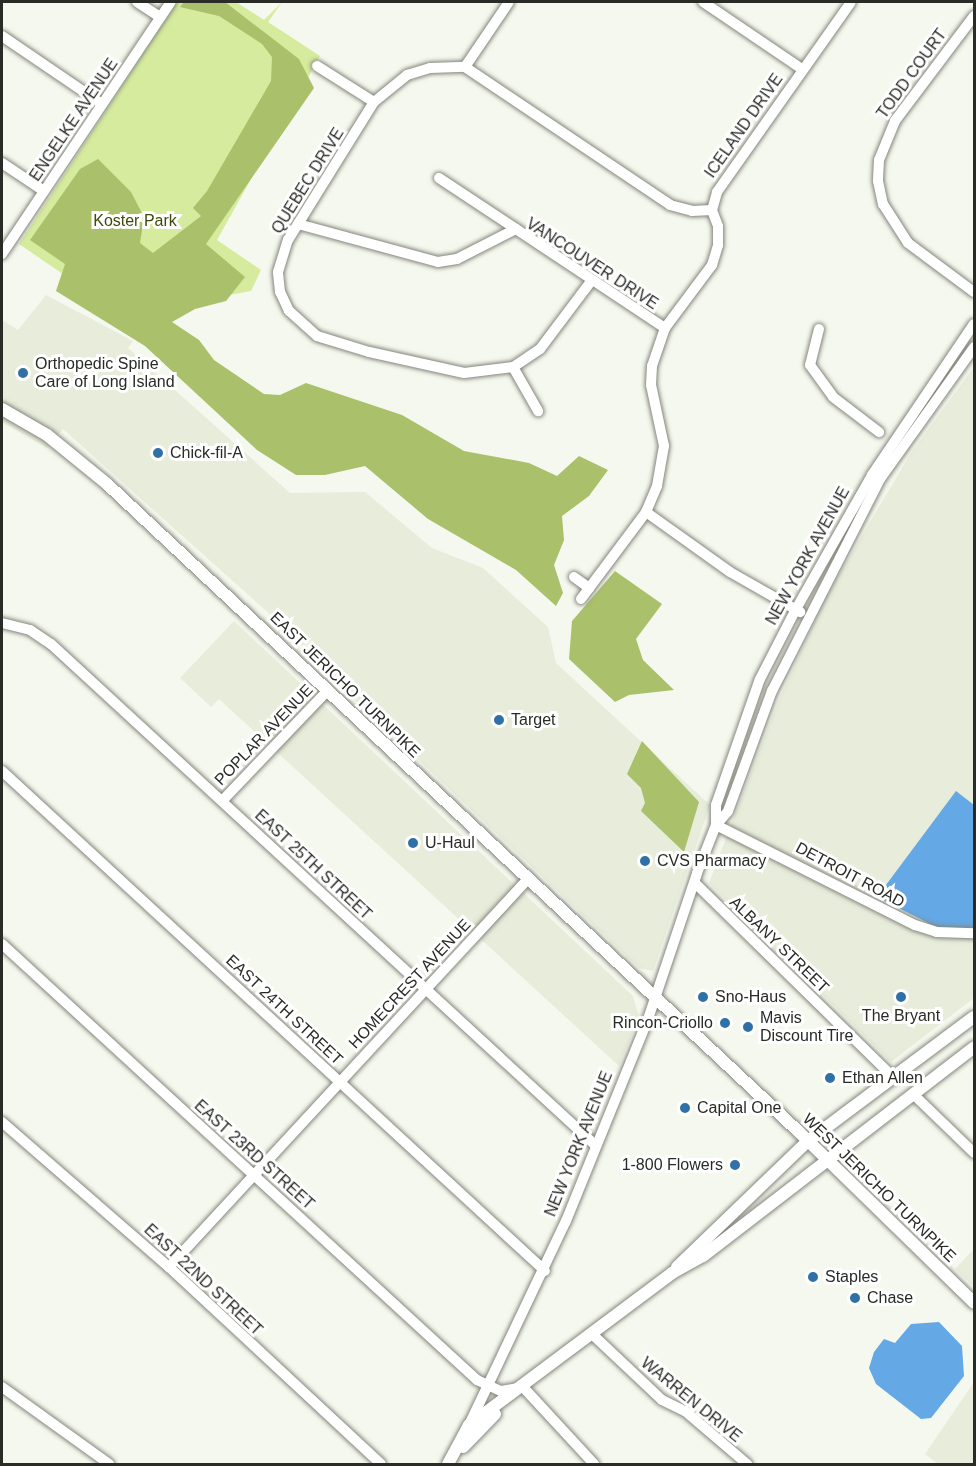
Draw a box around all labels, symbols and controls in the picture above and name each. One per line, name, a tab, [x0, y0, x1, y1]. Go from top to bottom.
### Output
street label: TODD COURT	[873, 25, 951, 123]
street label: ENGELKE AVENUE	[26, 55, 122, 185]
street label: ICELAND DRIVE	[701, 70, 787, 182]
street label: QUEBEC DRIVE	[268, 125, 348, 237]
park label: Koster Park	[93, 211, 177, 231]
street label: VANCOUVER DRIVE	[522, 214, 662, 314]
place label: Orthopedic Spine Care of Long Island	[35, 354, 175, 392]
marker: Orthopedic Spine Care of Long Island	[16, 366, 30, 380]
place label: Chick-fil-A	[170, 443, 243, 463]
marker: Chick-fil-A	[151, 446, 165, 460]
street label: NEW YORK AVENUE	[762, 483, 854, 629]
street label: EAST JERICHO TURNPIKE	[266, 608, 424, 762]
street label: POPLAR AVENUE	[211, 680, 317, 790]
place label: Target	[511, 710, 555, 730]
marker: Target	[492, 713, 506, 727]
street label: EAST 25TH STREET	[251, 806, 375, 924]
place label: U-Haul	[425, 833, 475, 853]
marker: U-Haul	[406, 836, 420, 850]
street label: DETROIT ROAD	[792, 838, 908, 912]
place label: CVS Pharmacy	[657, 851, 766, 871]
marker: CVS Pharmacy	[638, 854, 652, 868]
street label: ALBANY STREET	[725, 893, 833, 997]
street label: HOMECREST AVENUE	[345, 915, 475, 1053]
street label: EAST 24TH STREET	[222, 951, 346, 1069]
place label: Sno-Haus	[715, 987, 786, 1007]
marker: Sno-Haus	[696, 990, 710, 1004]
marker: The Bryant	[894, 990, 908, 1004]
place label: The Bryant	[862, 1006, 940, 1026]
place label: Mavis Discount Tire	[760, 1008, 854, 1046]
place label: Rincon-Criollo	[613, 1013, 713, 1033]
marker: Rincon-Criollo	[718, 1016, 732, 1030]
marker: Mavis Discount Tire	[741, 1020, 755, 1034]
street label: NEW YORK AVENUE	[541, 1068, 617, 1220]
place label: Ethan Allen	[842, 1068, 924, 1088]
marker: Ethan Allen	[823, 1071, 837, 1085]
street label: EAST 23RD STREET	[190, 1096, 318, 1214]
place label: Capital One	[697, 1098, 781, 1118]
marker: Capital One	[678, 1101, 692, 1115]
street label: WEST JERICHO TURNPIKE	[798, 1109, 960, 1267]
place label: 1-800 Flowers	[622, 1155, 723, 1175]
marker: 1-800 Flowers	[728, 1158, 742, 1172]
street label: EAST 22ND STREET	[140, 1220, 266, 1340]
place label: Staples	[825, 1267, 878, 1287]
marker: Staples	[806, 1270, 820, 1284]
place label: Chase	[867, 1288, 913, 1308]
marker: Chase	[848, 1291, 862, 1305]
street label: WARREN DRIVE	[637, 1354, 745, 1446]

